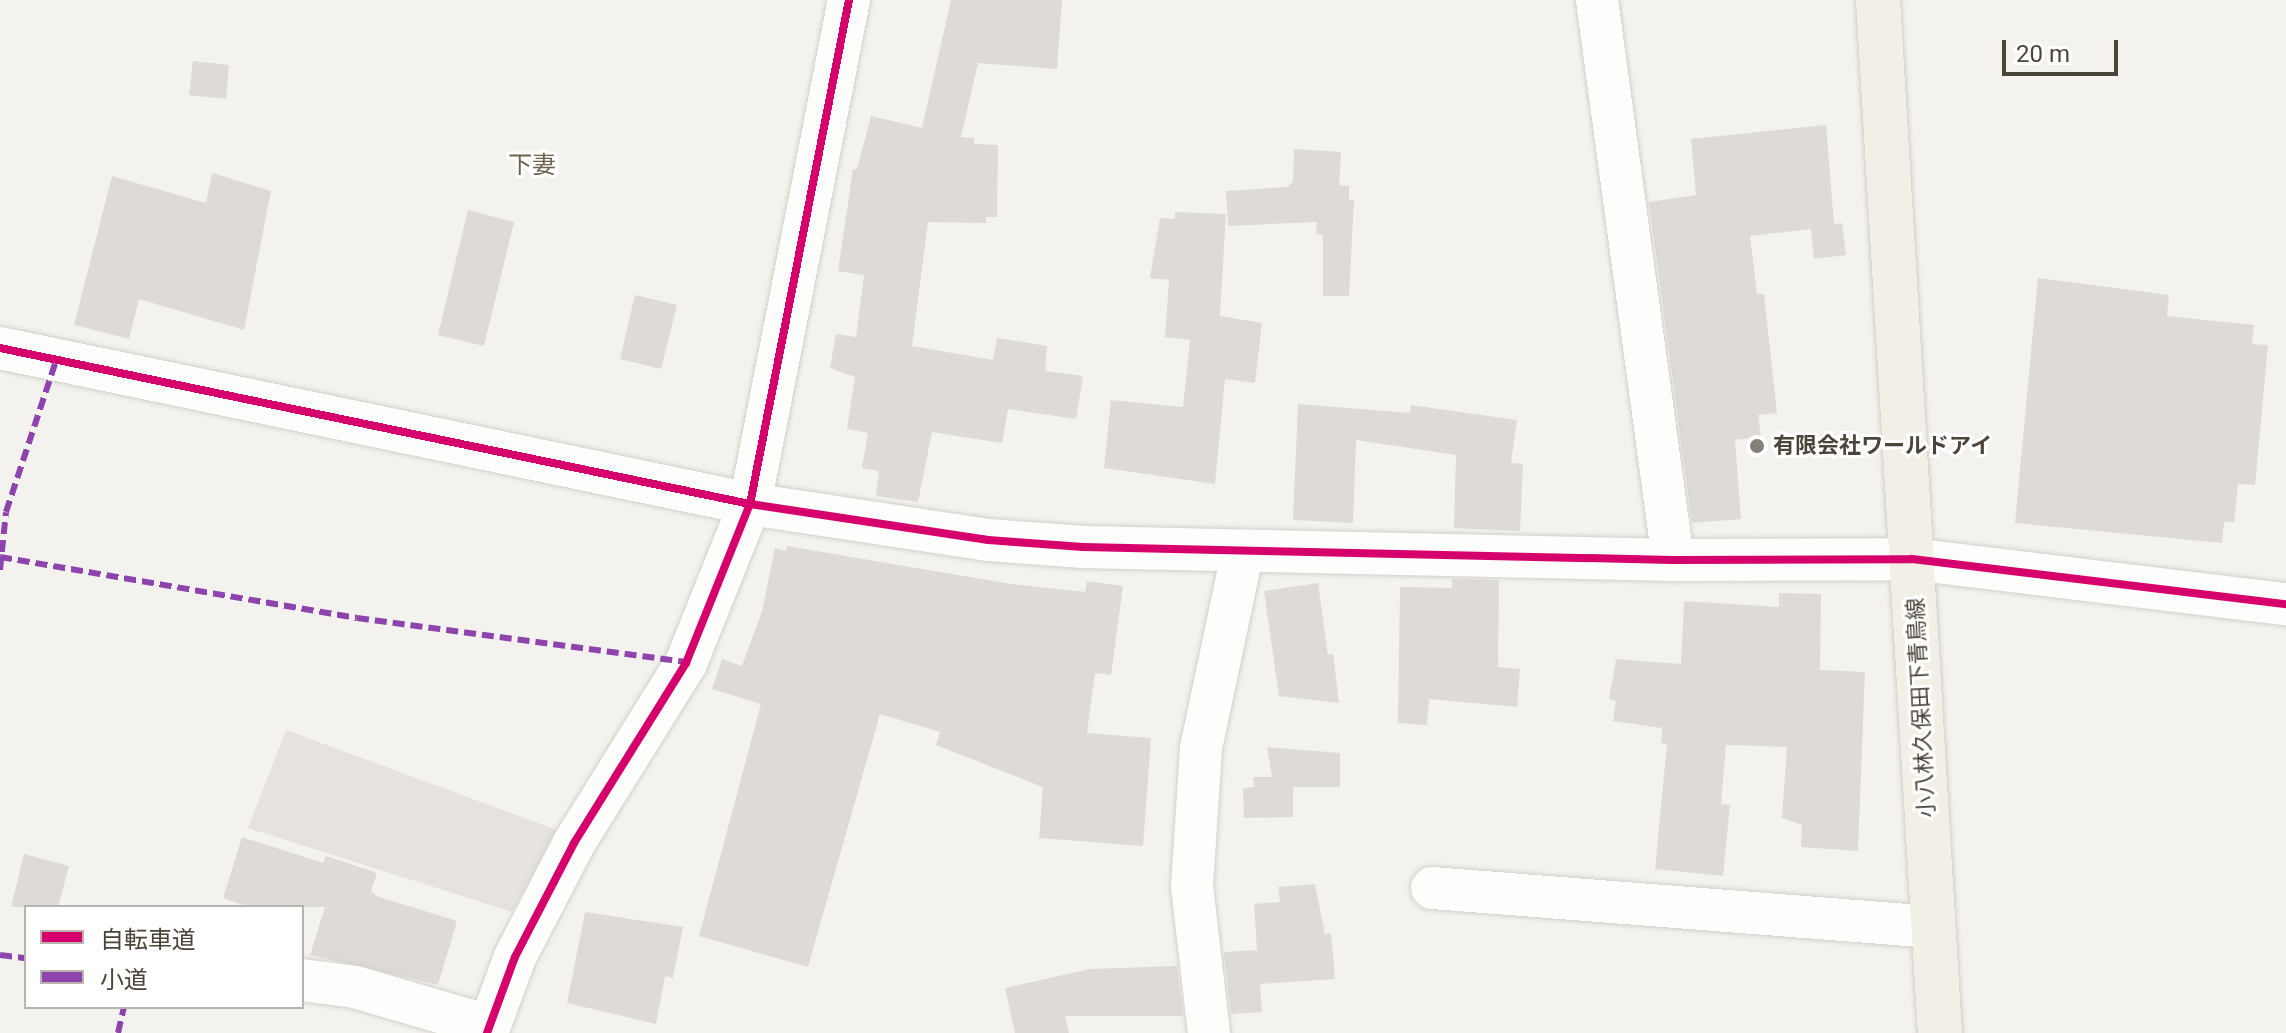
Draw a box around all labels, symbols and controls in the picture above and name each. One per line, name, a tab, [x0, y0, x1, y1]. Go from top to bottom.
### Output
scale bar	[2006, 24, 2122, 74]
text: 20 m	[2016, 40, 2070, 68]
district label: 下妻	[508, 152, 556, 180]
place label: 有限会社ワールドアイ	[1773, 433, 1993, 459]
marker: 有限会社ワールドアイ	[1748, 437, 1766, 455]
street label: 小八林久保田下青鳥線	[1902, 597, 1940, 819]
legend	[24, 905, 304, 1009]
text: 自転車道	[100, 926, 196, 954]
text: 小道	[100, 966, 148, 994]

